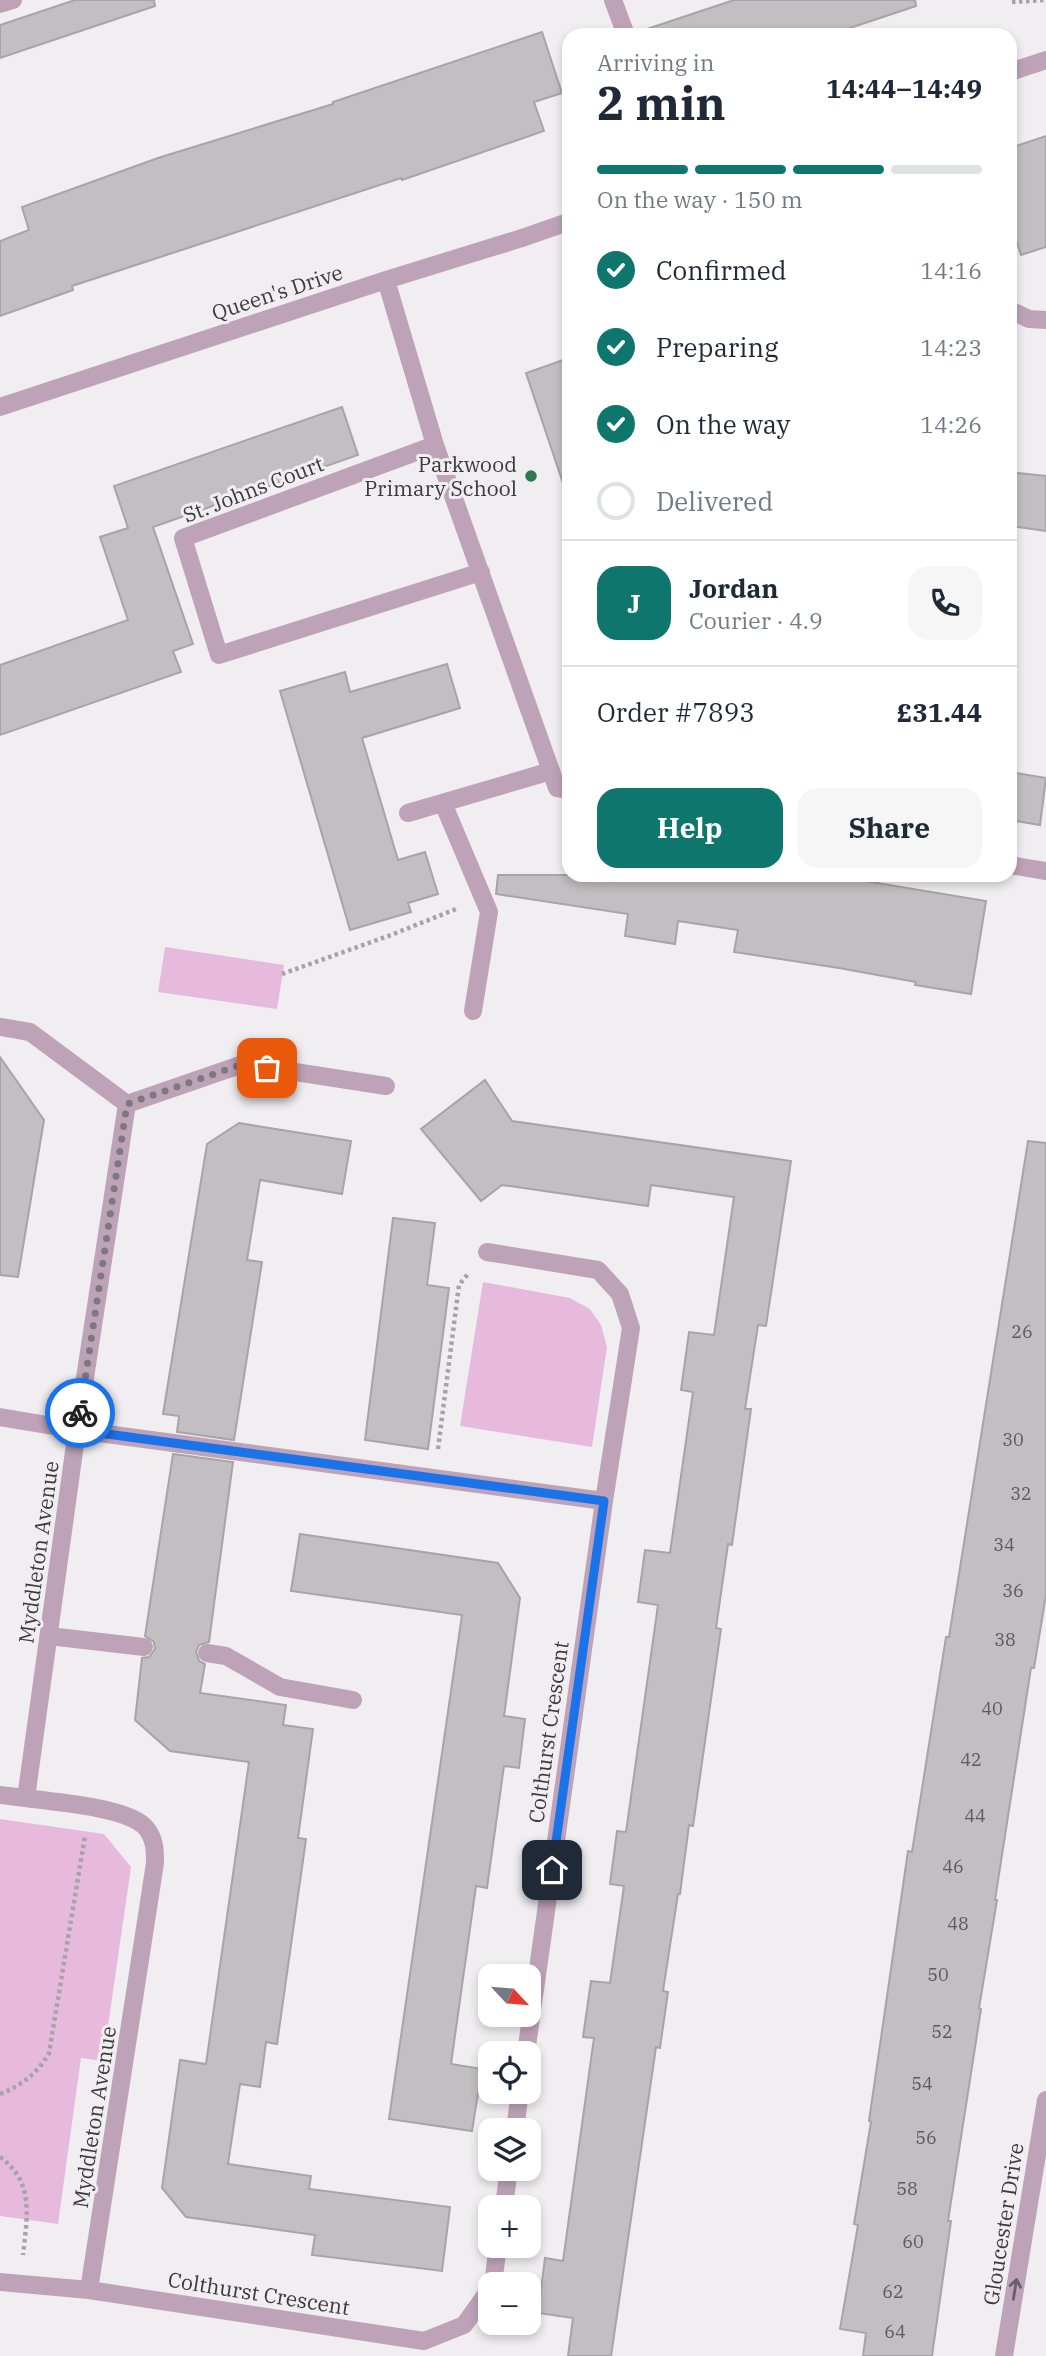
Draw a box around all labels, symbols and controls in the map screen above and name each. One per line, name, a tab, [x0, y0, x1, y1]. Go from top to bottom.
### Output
text: Arriving in	[597, 47, 714, 77]
text: 14:44–14:49	[826, 71, 982, 105]
text: 2 min	[597, 73, 726, 133]
text: On the way · 150 m	[597, 184, 803, 214]
icon: check	[597, 251, 635, 289]
text: Confirmed	[656, 253, 787, 287]
text: 14:16	[920, 255, 982, 285]
street label: Queen's Drive	[208, 258, 346, 326]
icon: check	[597, 328, 635, 366]
text: Preparing	[656, 330, 778, 364]
text: 14:23	[920, 332, 982, 362]
icon: check	[597, 405, 635, 443]
text: On the way	[656, 407, 790, 441]
text: 14:26	[920, 409, 982, 439]
street label: St. Johns Court	[179, 449, 327, 529]
place label: Parkwood Primary School	[364, 450, 517, 502]
marker: Parkwood Primary School	[523, 468, 539, 484]
text: Delivered	[656, 484, 773, 518]
button: phone	[908, 566, 982, 640]
text: Jordan	[689, 571, 779, 605]
text: J	[627, 586, 641, 620]
text: Courier · 4.9	[689, 605, 823, 635]
text: Order #7893	[597, 695, 755, 729]
text: £31.44	[897, 695, 982, 729]
button: Help	[597, 788, 783, 868]
button: Share	[797, 788, 982, 868]
pin	[237, 1038, 297, 1098]
icon: bag	[248, 1049, 286, 1087]
house number: 26	[1011, 1320, 1033, 1343]
courier	[45, 1378, 115, 1448]
icon: bike	[61, 1394, 99, 1432]
house number: 30	[1002, 1428, 1024, 1451]
street label: Myddleton Avenue	[11, 1459, 65, 1645]
house number: 32	[1010, 1482, 1032, 1505]
house number: 34	[993, 1533, 1015, 1556]
house number: 36	[1002, 1579, 1024, 1602]
house number: 38	[994, 1628, 1016, 1651]
street label: Colthurst Crescent	[521, 1639, 575, 1825]
house number: 40	[981, 1697, 1003, 1720]
house number: 42	[960, 1748, 982, 1771]
house number: 44	[964, 1804, 986, 1827]
pin	[522, 1840, 582, 1900]
icon: home	[533, 1851, 571, 1889]
house number: 46	[942, 1855, 964, 1878]
house number: 48	[947, 1912, 969, 1935]
house number: 50	[927, 1963, 949, 1986]
north arrow	[478, 1964, 541, 2026]
map controls	[478, 1964, 541, 2335]
house number: 52	[931, 2020, 953, 2043]
street label: Myddleton Avenue	[66, 2024, 122, 2210]
button: locate	[478, 2041, 541, 2104]
house number: 54	[911, 2072, 933, 2095]
button: layers	[478, 2118, 541, 2181]
house number: 56	[915, 2126, 937, 2149]
street label: Gloucester Drive	[976, 2141, 1030, 2307]
house number: 58	[896, 2177, 918, 2200]
button: +	[478, 2195, 541, 2258]
house number: 60	[902, 2230, 924, 2253]
street label: Colthurst Crescent	[166, 2265, 352, 2321]
button: −	[478, 2272, 541, 2335]
one-way arrow	[1009, 2278, 1022, 2301]
house number: 62	[882, 2280, 904, 2303]
house number: 64	[884, 2320, 906, 2343]

